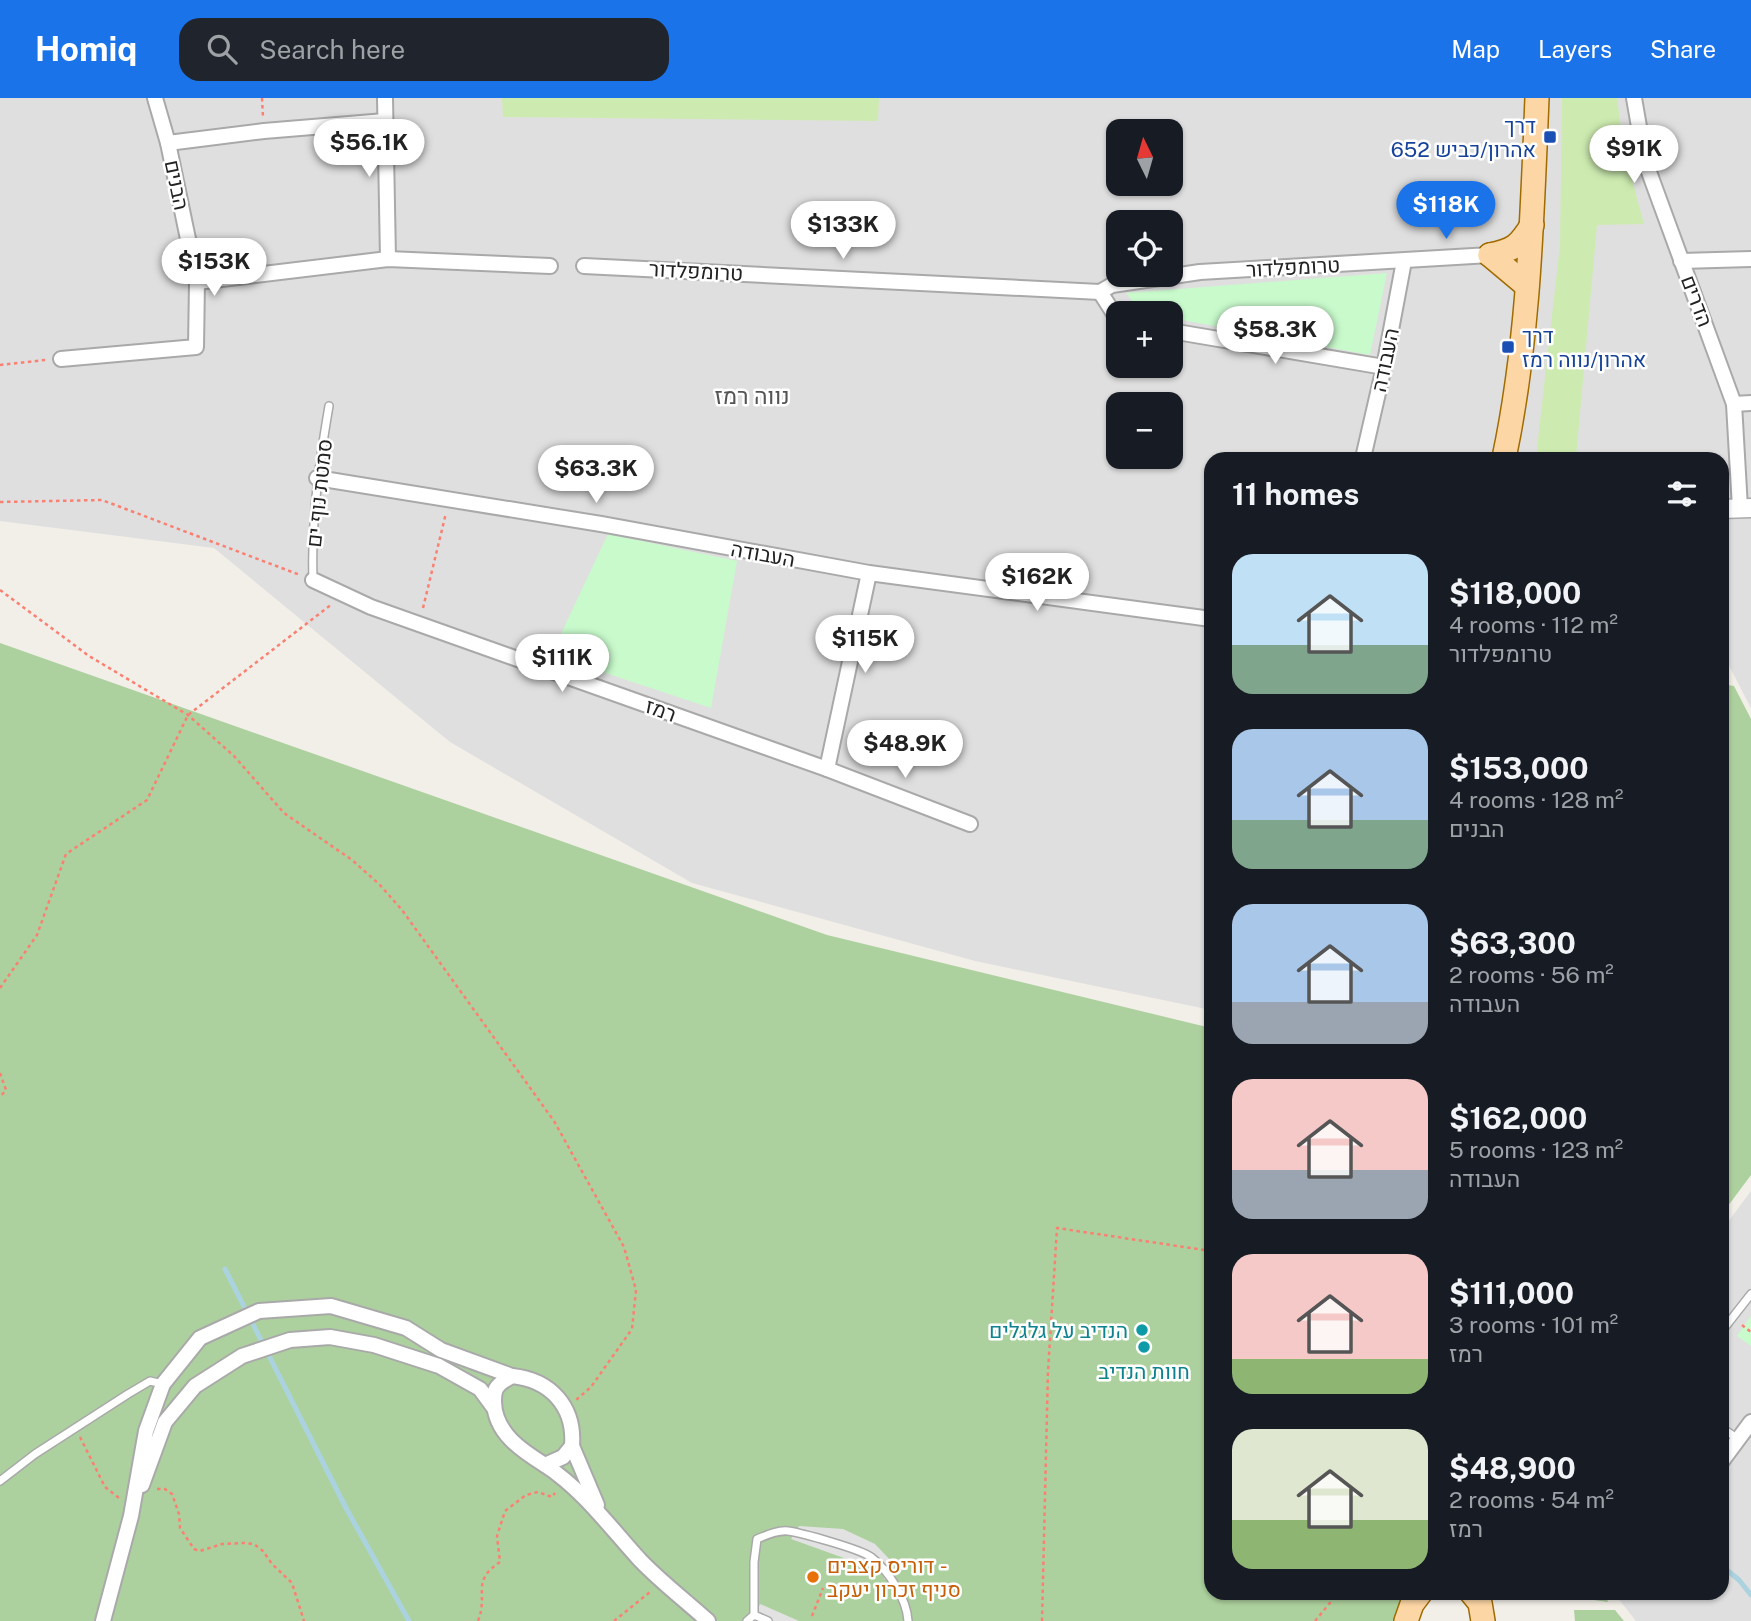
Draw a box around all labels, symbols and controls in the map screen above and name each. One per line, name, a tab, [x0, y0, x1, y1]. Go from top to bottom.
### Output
search box	[179, 18, 669, 81]
text: Homiq	[35, 30, 137, 68]
icon: search	[203, 30, 241, 68]
text: Search here	[259, 34, 405, 65]
text: Map	[1451, 35, 1500, 63]
text: Layers	[1538, 35, 1612, 63]
text: Share	[1650, 35, 1716, 63]
place label: דרך אהרון/כביש 652	[1391, 113, 1536, 162]
north arrow	[1106, 119, 1183, 196]
map controls	[1106, 119, 1183, 469]
pin: $56.1K	[312, 120, 426, 179]
pin: $91K	[1593, 126, 1675, 185]
text: $56.1K	[330, 128, 408, 155]
marker: דרך אהרון/כביש 652	[1542, 129, 1558, 145]
text: $91K	[1605, 134, 1663, 161]
street label: הבנים	[160, 158, 194, 212]
pin: $118K	[1397, 181, 1495, 241]
text: $118K	[1412, 190, 1480, 217]
pin: $133K	[794, 202, 892, 261]
text: $133K	[807, 210, 879, 237]
button: locate	[1106, 210, 1183, 287]
pin: $153K	[165, 238, 263, 298]
text: $153K	[178, 247, 250, 274]
street label: טרומפלדור	[1245, 252, 1341, 282]
street label: טרומפלדור	[648, 256, 744, 286]
street label: הדרים	[1676, 272, 1718, 330]
button: +	[1106, 301, 1183, 378]
pin: $58.3K	[1218, 306, 1332, 366]
text: $58.3K	[1233, 315, 1317, 342]
place label: דרך אהרון/נווה רמז	[1522, 323, 1646, 372]
street label: העבודה	[1366, 326, 1404, 394]
marker: דרך אהרון/נווה רמז	[1500, 339, 1516, 355]
district label: נווה רמז	[714, 382, 790, 409]
button: −	[1106, 392, 1183, 469]
street label: סמטת נוף ים	[301, 438, 337, 548]
pin: $63.3K	[539, 446, 653, 505]
text: $63.3K	[554, 454, 638, 481]
icon: filters	[1663, 475, 1701, 513]
text: 11 homes	[1232, 476, 1359, 512]
street label: העבודה	[729, 536, 797, 572]
pin: $162K	[988, 554, 1086, 613]
text: $162K	[1001, 562, 1073, 589]
text: $118,000	[1449, 575, 1581, 611]
icon: home	[1288, 582, 1372, 666]
text: 4 rooms · 112 m²	[1449, 611, 1618, 638]
pin: $115K	[816, 616, 914, 675]
text: $115K	[831, 624, 899, 651]
pin: $111K	[513, 634, 611, 694]
text: טרומפלדור	[1449, 640, 1552, 667]
text: $111K	[531, 643, 593, 670]
street label: רמז	[642, 693, 680, 727]
pin: $48.9K	[848, 720, 962, 780]
text: $48.9K	[863, 729, 947, 756]
text: $153,000	[1449, 750, 1589, 786]
icon: home	[1288, 757, 1372, 841]
text: 4 rooms · 128 m²	[1449, 786, 1623, 813]
text: הבנים	[1449, 815, 1505, 842]
text: $63,300	[1449, 925, 1576, 961]
icon: home	[1288, 932, 1372, 1016]
text: 2 rooms · 56 m²	[1449, 961, 1614, 988]
text: העבודה	[1449, 990, 1520, 1017]
text: $162,000	[1449, 1100, 1587, 1136]
icon: home	[1288, 1107, 1372, 1191]
text: 5 rooms · 123 m²	[1449, 1136, 1623, 1163]
text: העבודה	[1449, 1165, 1520, 1192]
text: $111,000	[1449, 1275, 1574, 1311]
icon: home	[1288, 1282, 1372, 1366]
text: 3 rooms · 101 m²	[1449, 1311, 1618, 1338]
place label: הנדיב על גלגלים	[989, 1318, 1128, 1343]
marker: הנדיב על גלגלים	[1134, 1322, 1150, 1338]
marker: חוות הנדיב	[1136, 1339, 1152, 1355]
text: רמז	[1449, 1340, 1483, 1367]
place label: חוות הנדיב	[1098, 1359, 1190, 1384]
text: $48,900	[1449, 1450, 1576, 1486]
icon: home	[1288, 1457, 1372, 1541]
text: 2 rooms · 54 m²	[1449, 1486, 1614, 1513]
text: רמז	[1449, 1515, 1483, 1542]
place label: דוריס קצבים - סניף זכרון יעקב	[827, 1553, 961, 1602]
marker: דוריס קצבים - סניף זכרון יעקב	[805, 1569, 821, 1585]

